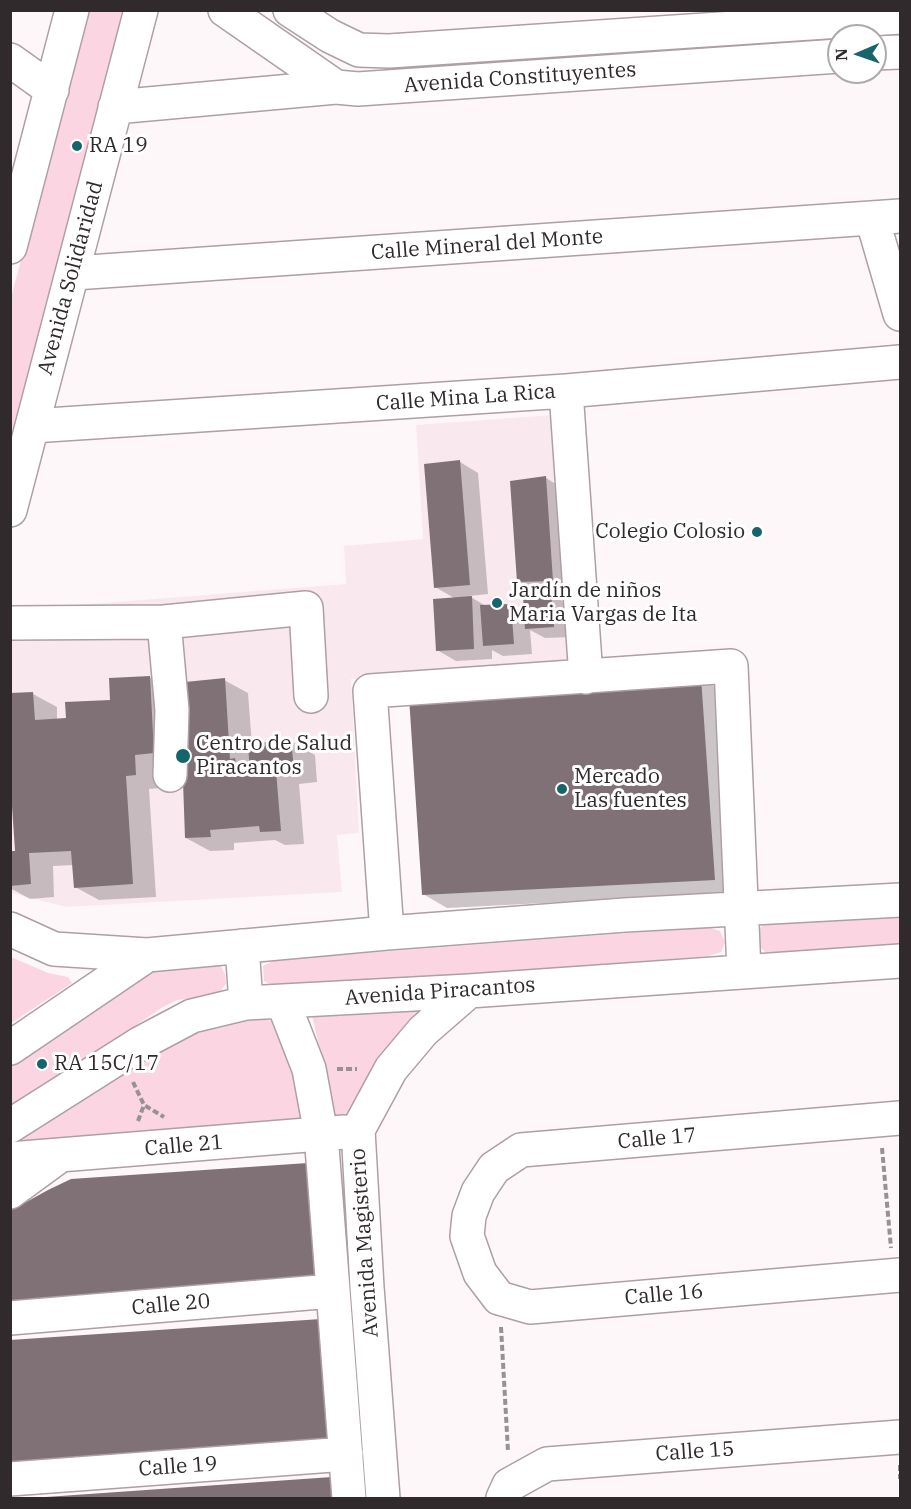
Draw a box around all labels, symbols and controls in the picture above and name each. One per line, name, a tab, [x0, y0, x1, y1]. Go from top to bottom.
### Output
north arrow	[827, 24, 887, 84]
text: N	[831, 48, 851, 61]
street label: Avenida Constituyentes	[403, 57, 637, 99]
place label: RA 19	[89, 133, 148, 159]
marker: RA 19	[70, 139, 84, 153]
street label: Avenida Solidaridad	[33, 178, 109, 378]
street label: Calle Mineral del Monte	[370, 224, 604, 266]
street label: Calle Mina La Rica	[375, 379, 557, 417]
place label: Colegio Colosio	[595, 519, 745, 545]
marker: Colegio Colosio	[750, 525, 764, 539]
place label: Jardín de niños Maria Vargas de Ita	[509, 578, 697, 628]
marker: Jardín de niños Maria Vargas de Ita	[490, 596, 504, 610]
place label: Centro de Salud Piracantos	[196, 731, 352, 781]
marker: Centro de Salud Piracantos	[174, 747, 192, 765]
place label: Mercado Las fuentes	[574, 764, 687, 814]
marker: Mercado Las fuentes	[555, 782, 569, 796]
street label: Avenida Piracantos	[344, 973, 536, 1011]
place label: RA 15C/17	[54, 1051, 159, 1077]
marker: RA 15C/17	[35, 1057, 49, 1071]
street label: Calle 17	[617, 1123, 697, 1155]
street label: Calle 21	[144, 1130, 224, 1162]
street label: Avenida Magisterio	[346, 1148, 384, 1338]
street label: Calle 16	[624, 1279, 704, 1311]
street label: Calle 20	[131, 1289, 211, 1321]
street label: Calle 15	[655, 1437, 735, 1467]
street label: Calle 19	[138, 1452, 218, 1482]

